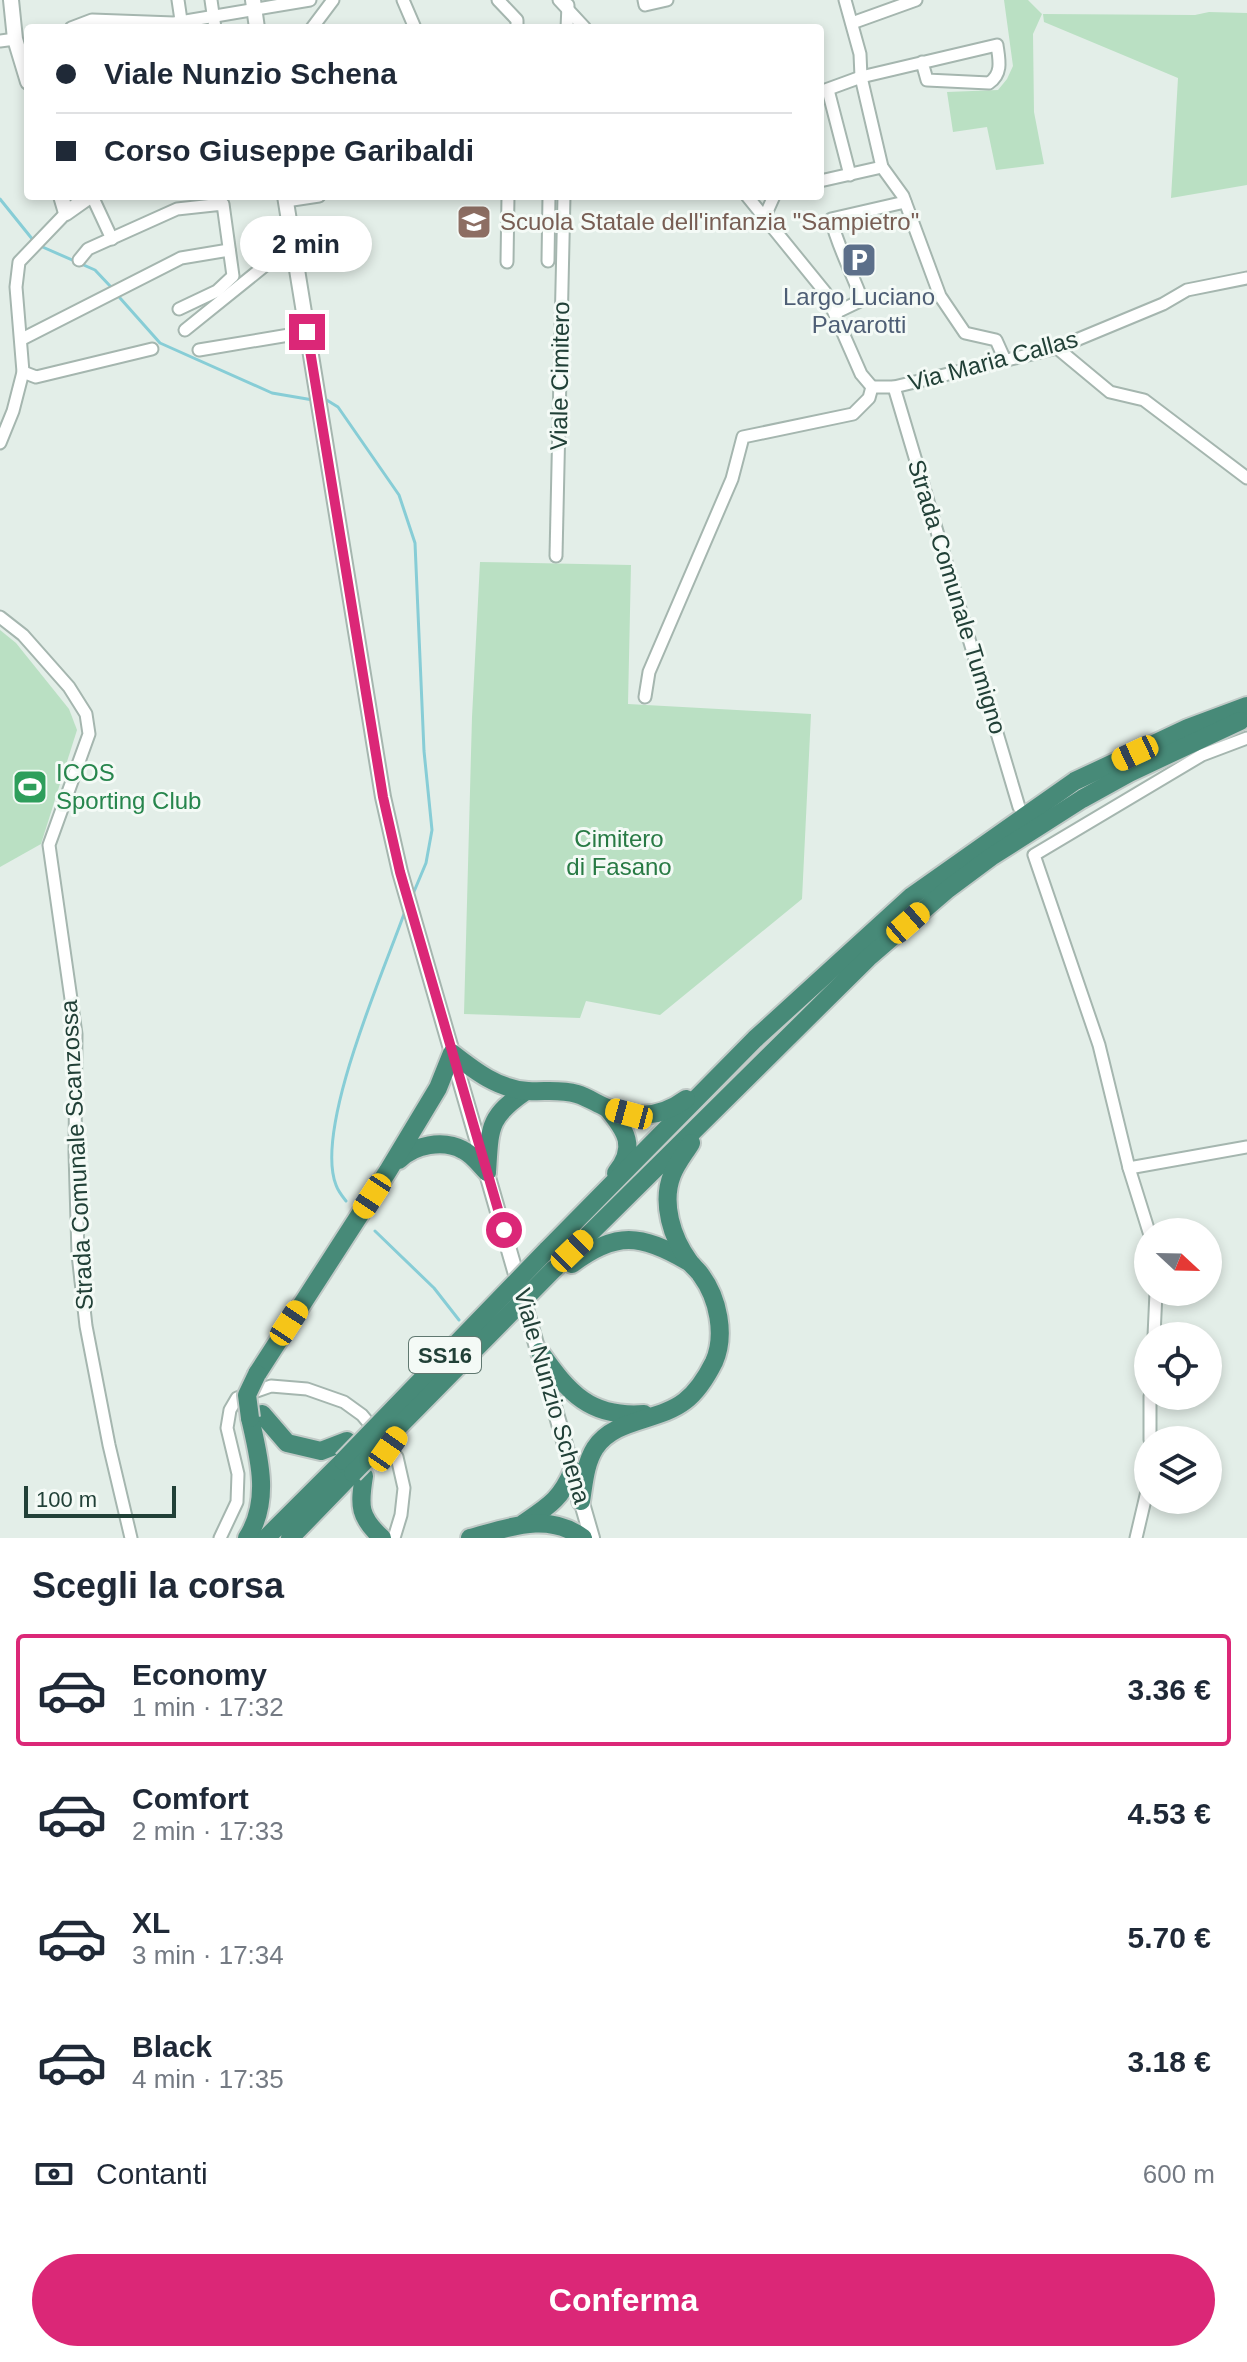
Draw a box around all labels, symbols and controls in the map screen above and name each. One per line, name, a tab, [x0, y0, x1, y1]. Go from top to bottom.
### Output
text: Viale Nunzio Schena	[104, 57, 397, 90]
text: Corso Giuseppe Garibaldi	[104, 134, 474, 167]
school or university icon: Scuola Statale dell'infanzia "Sampietro"	[455, 203, 493, 241]
place label: Scuola Statale dell'infanzia "Sampietro"	[500, 208, 919, 235]
callout: 2 min	[241, 216, 373, 272]
text: 2 min	[272, 229, 340, 259]
parking icon: Largo Luciano Pavarotti	[840, 241, 878, 279]
place label: Largo Luciano Pavarotti	[783, 283, 935, 338]
street label: Viale Cimitero	[545, 301, 574, 451]
route end	[289, 314, 325, 350]
street label: Via Maria Callas	[905, 325, 1081, 396]
street label: Strada Comunale Tumigno	[903, 456, 1012, 737]
car	[1108, 732, 1162, 774]
place label: ICOS Sporting Club	[56, 759, 201, 814]
sports icon: ICOS Sporting Club	[11, 768, 49, 806]
park label: Cimitero di Fasano	[566, 825, 672, 880]
car	[882, 898, 934, 948]
street label: Strada Comunale Scanzossa	[55, 998, 98, 1311]
car	[603, 1096, 655, 1132]
car	[349, 1169, 395, 1223]
route start	[486, 1212, 522, 1248]
north arrow	[1134, 1218, 1222, 1306]
map controls	[1134, 1218, 1222, 1514]
car	[546, 1226, 598, 1276]
street label: Viale Nunzio Schena	[509, 1285, 596, 1507]
car	[266, 1296, 312, 1350]
button: locate	[1134, 1322, 1222, 1410]
road number: SS16	[409, 1337, 481, 1373]
car	[364, 1422, 412, 1476]
button: layers	[1134, 1426, 1222, 1514]
scale bar	[24, 1482, 176, 1518]
text: 100 m	[36, 1487, 97, 1512]
text: Scegli la corsa	[32, 1565, 284, 1606]
icon: car	[36, 1654, 108, 1726]
text: Economy	[132, 1658, 267, 1691]
text: 3.36 €	[1128, 1673, 1211, 1706]
text: 1 min · 17:32	[132, 1692, 284, 1722]
icon: car	[36, 1778, 108, 1850]
text: Comfort	[132, 1782, 249, 1815]
text: 4.53 €	[1128, 1797, 1211, 1830]
text: 2 min · 17:33	[132, 1816, 284, 1846]
icon: car	[36, 1902, 108, 1974]
text: XL	[132, 1906, 170, 1939]
text: 5.70 €	[1128, 1921, 1211, 1954]
text: 3 min · 17:34	[132, 1940, 284, 1970]
icon: car	[36, 2026, 108, 2098]
text: Black	[132, 2030, 212, 2063]
text: 3.18 €	[1128, 2045, 1211, 2078]
text: 4 min · 17:35	[132, 2064, 284, 2094]
icon: cash	[32, 2152, 76, 2196]
text: Contanti	[96, 2157, 208, 2190]
text: 600 m	[1143, 2159, 1215, 2189]
button: Conferma	[32, 2254, 1215, 2346]

